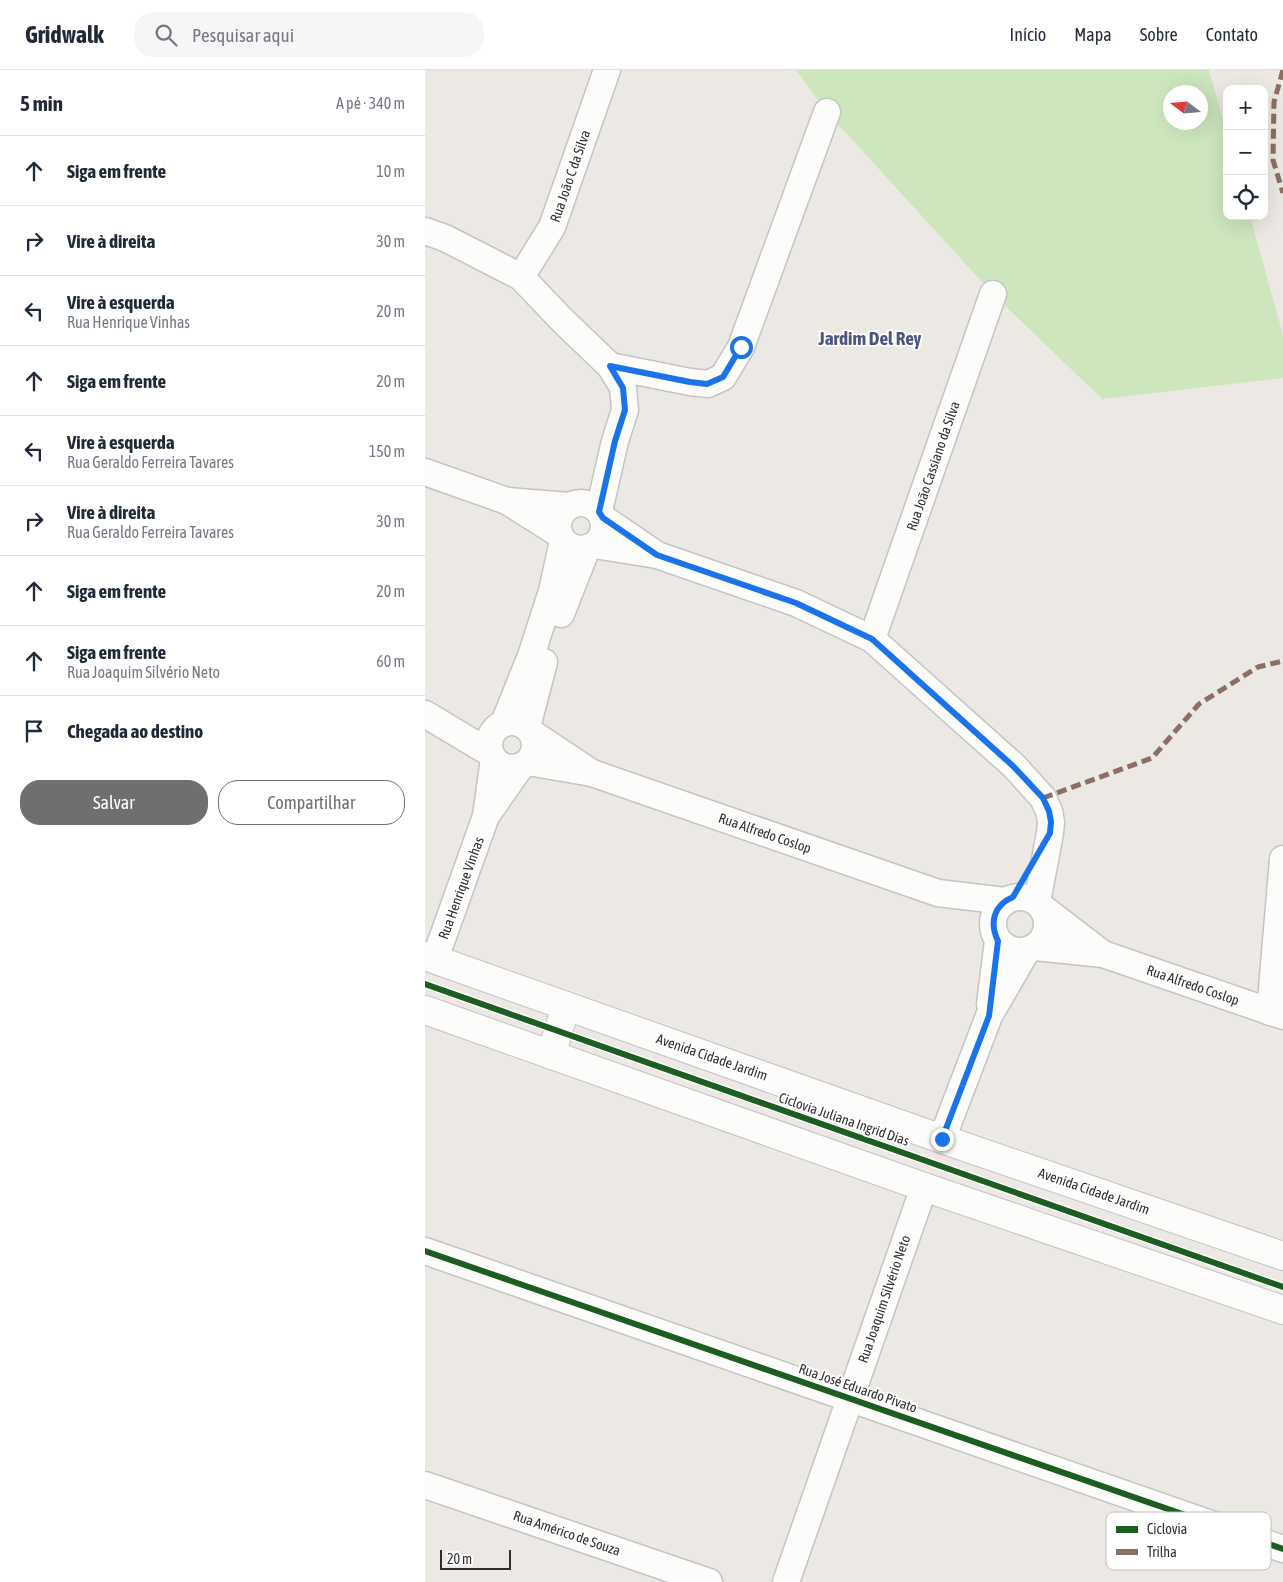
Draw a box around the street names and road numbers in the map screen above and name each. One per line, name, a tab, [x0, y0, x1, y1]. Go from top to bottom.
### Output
street label: Rua João C da Silva	[547, 128, 593, 224]
street label: Rua João Cassiano da Silva	[903, 399, 963, 533]
street label: Rua Alfredo Coslop	[717, 810, 814, 856]
street label: Rua Henrique Vinhas	[435, 835, 487, 941]
street label: Rua Alfredo Coslop	[1145, 962, 1242, 1008]
street label: Avenida Cidade Jardim	[654, 1030, 770, 1084]
street label: Ciclovia Juliana Ingrid Dias	[777, 1089, 911, 1149]
street label: Avenida Cidade Jardim	[1036, 1164, 1152, 1218]
street label: Rua Joaquim Silvério Neto	[855, 1233, 913, 1365]
street label: Rua José Eduardo Pivato	[797, 1360, 919, 1416]
street label: Rua Américo de Souza	[511, 1507, 623, 1559]

